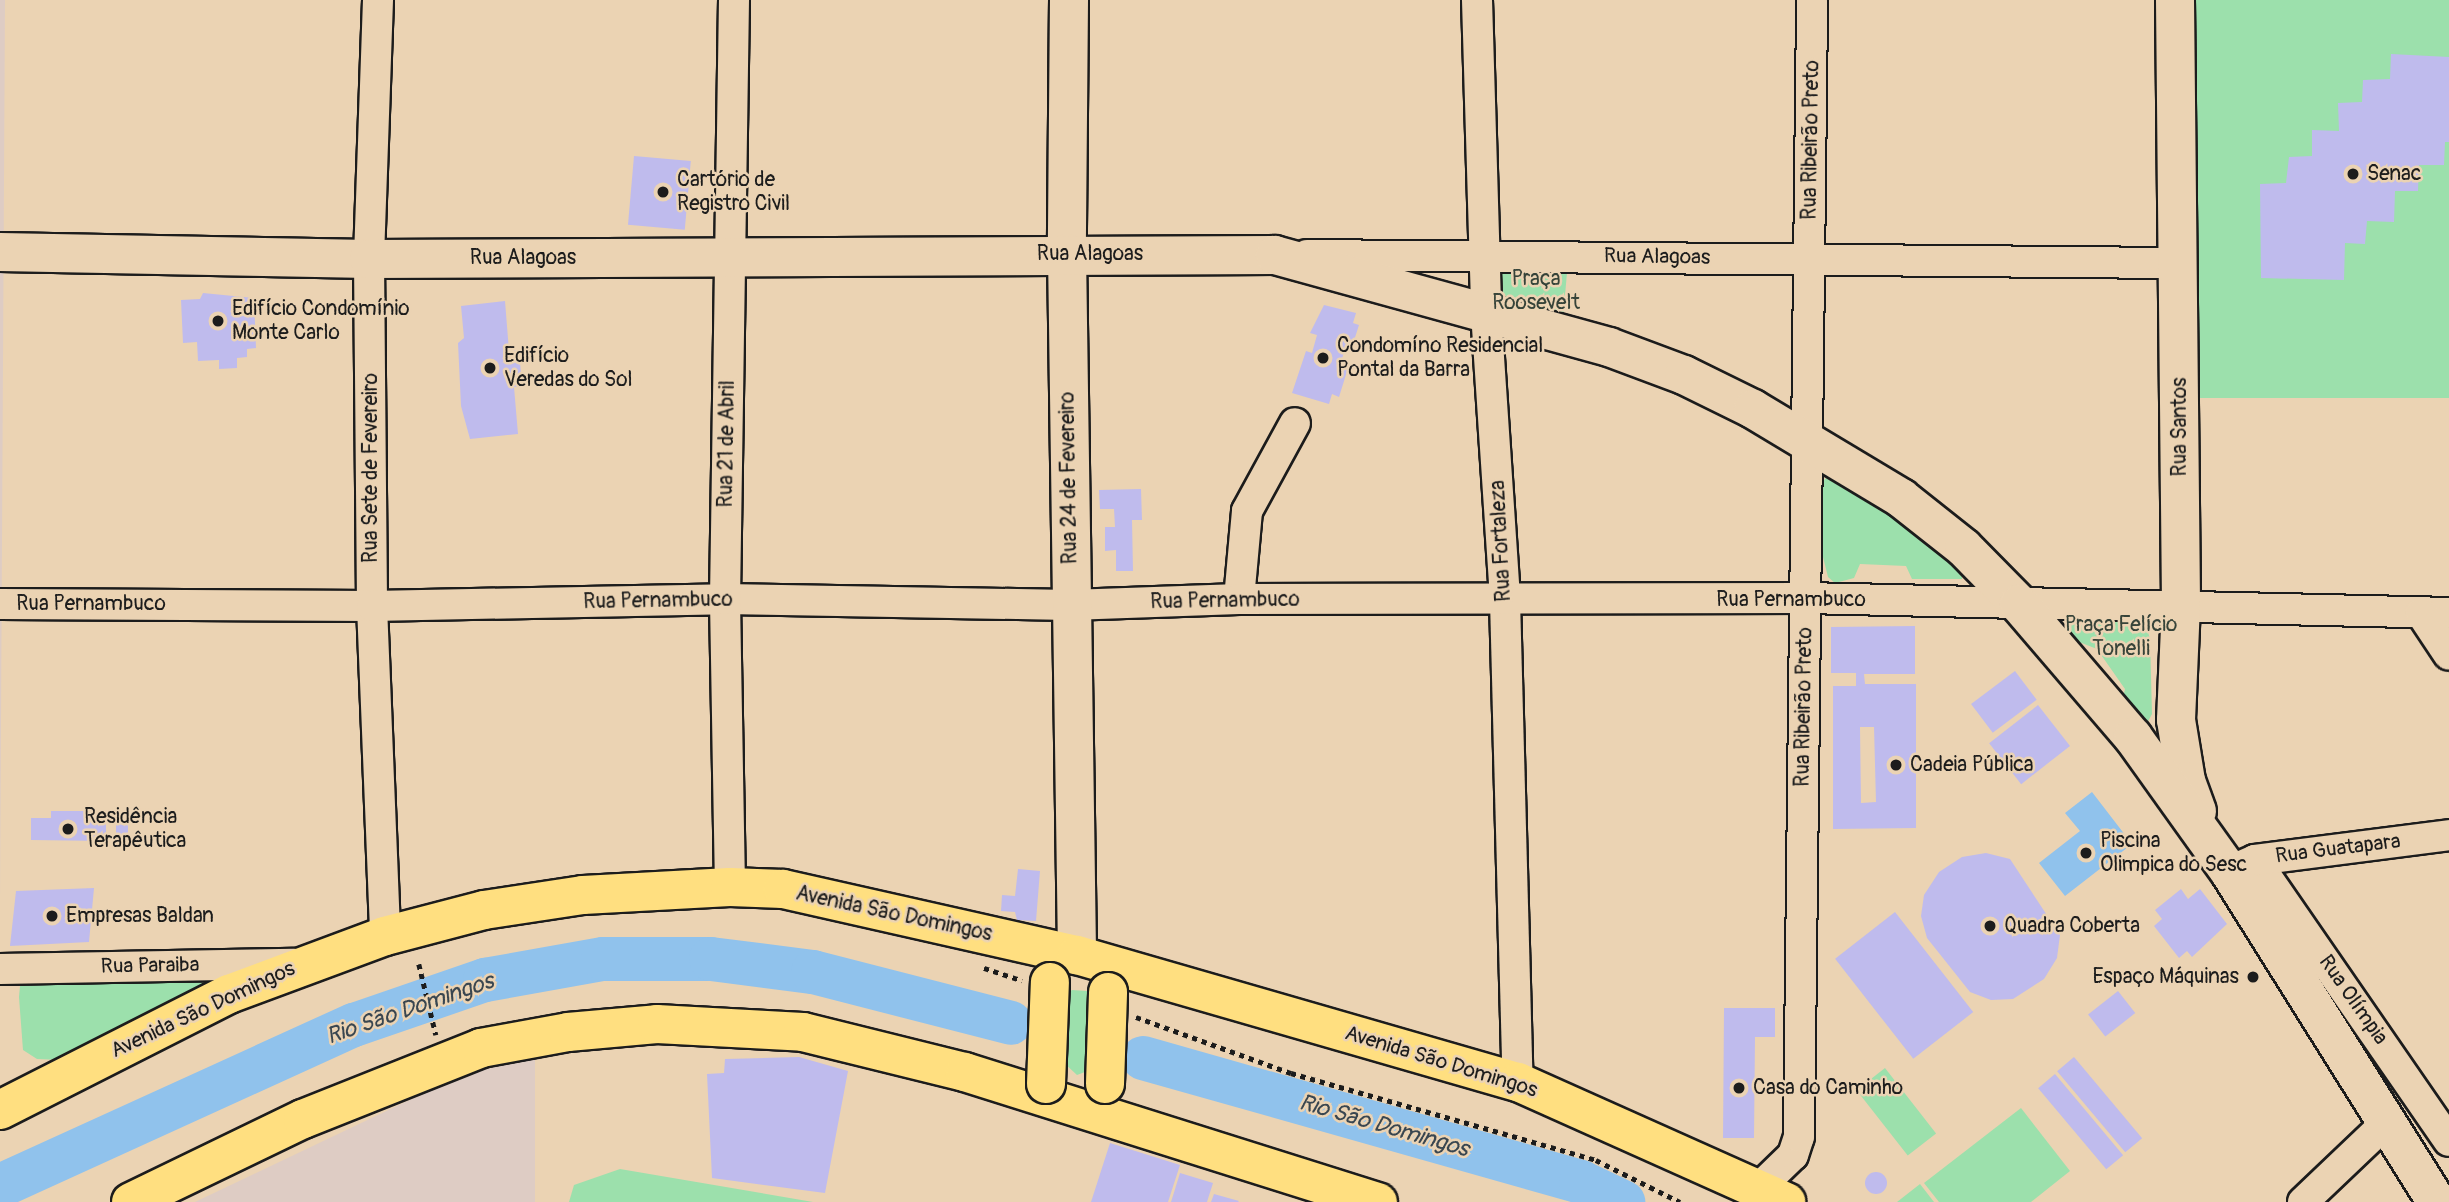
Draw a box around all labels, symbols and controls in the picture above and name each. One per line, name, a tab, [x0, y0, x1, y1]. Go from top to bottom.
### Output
street label: Rua Ribeirão Preto	[1797, 60, 1825, 220]
place label: Senac	[2367, 161, 2421, 187]
marker: Senac	[2345, 166, 2361, 182]
place label: Cartório de Registro Civil	[677, 167, 790, 217]
marker: Cartório de Registro Civil	[655, 184, 671, 200]
street label: Rua Alagoas	[1037, 241, 1143, 267]
street label: Rua Alagoas	[1604, 243, 1710, 271]
street label: Rua Alagoas	[470, 245, 576, 271]
park label: Praça Roosevelt	[1492, 266, 1580, 316]
place label: Edifício Condomínio Monte Carlo	[232, 296, 409, 346]
marker: Edifício Condomínio Monte Carlo	[210, 313, 226, 329]
place label: Condomíno Residencial Pontal da Barra	[1337, 333, 1543, 383]
place label: Edifício Veredas do Sol	[504, 343, 633, 393]
marker: Condomíno Residencial Pontal da Barra	[1315, 350, 1331, 366]
marker: Edifício Veredas do Sol	[482, 360, 498, 376]
street label: Rua Sete de Fevereiro	[358, 373, 384, 563]
street label: Rua Santos	[2167, 377, 2193, 477]
street label: Rua 21 de Abril	[713, 380, 741, 508]
street label: Rua 24 de Fevereiro	[1055, 391, 1083, 565]
street label: Rua Fortaleza	[1485, 480, 1517, 602]
street label: Rua Pernambuco	[583, 587, 733, 615]
street label: Rua Pernambuco	[1150, 587, 1300, 615]
street label: Rua Pernambuco	[1716, 587, 1866, 613]
street label: Rua Pernambuco	[16, 591, 166, 617]
park label: Praça Felício Tonelli	[2065, 612, 2177, 662]
street label: Rua Ribeirão Preto	[1790, 627, 1818, 787]
place label: Cadeia Pública	[1910, 752, 2034, 778]
marker: Cadeia Pública	[1888, 757, 1904, 773]
place label: Residência Terapêutica	[84, 804, 186, 854]
marker: Residência Terapêutica	[58, 819, 78, 839]
place label: Piscina Olimpica do Sesc	[2100, 828, 2247, 878]
street label: Rua Guatapara	[2274, 829, 2402, 869]
marker: Piscina Olimpica do Sesc	[2078, 845, 2094, 861]
street label: Avenida São Domingos	[794, 881, 994, 947]
place label: Empresas Baldan	[66, 903, 214, 929]
marker: Empresas Baldan	[44, 908, 60, 924]
place label: Quadra Coberta	[2004, 913, 2140, 939]
marker: Quadra Coberta	[1982, 918, 1998, 934]
street label: Rua Olímpia	[2313, 950, 2393, 1050]
street label: Rua Paraiba	[100, 953, 200, 979]
street label: Avenida São Domingos	[107, 956, 299, 1064]
place label: Espaço Máquinas	[2092, 964, 2239, 990]
water label: Rio São Domingos	[323, 967, 497, 1051]
marker: Espaço Máquinas	[2245, 969, 2261, 985]
street label: Avenida São Domingos	[1342, 1021, 1540, 1103]
place label: Casa do Caminho	[1753, 1075, 1903, 1101]
marker: Casa do Caminho	[1731, 1080, 1747, 1096]
water label: Rio São Domingos	[1296, 1089, 1472, 1163]

